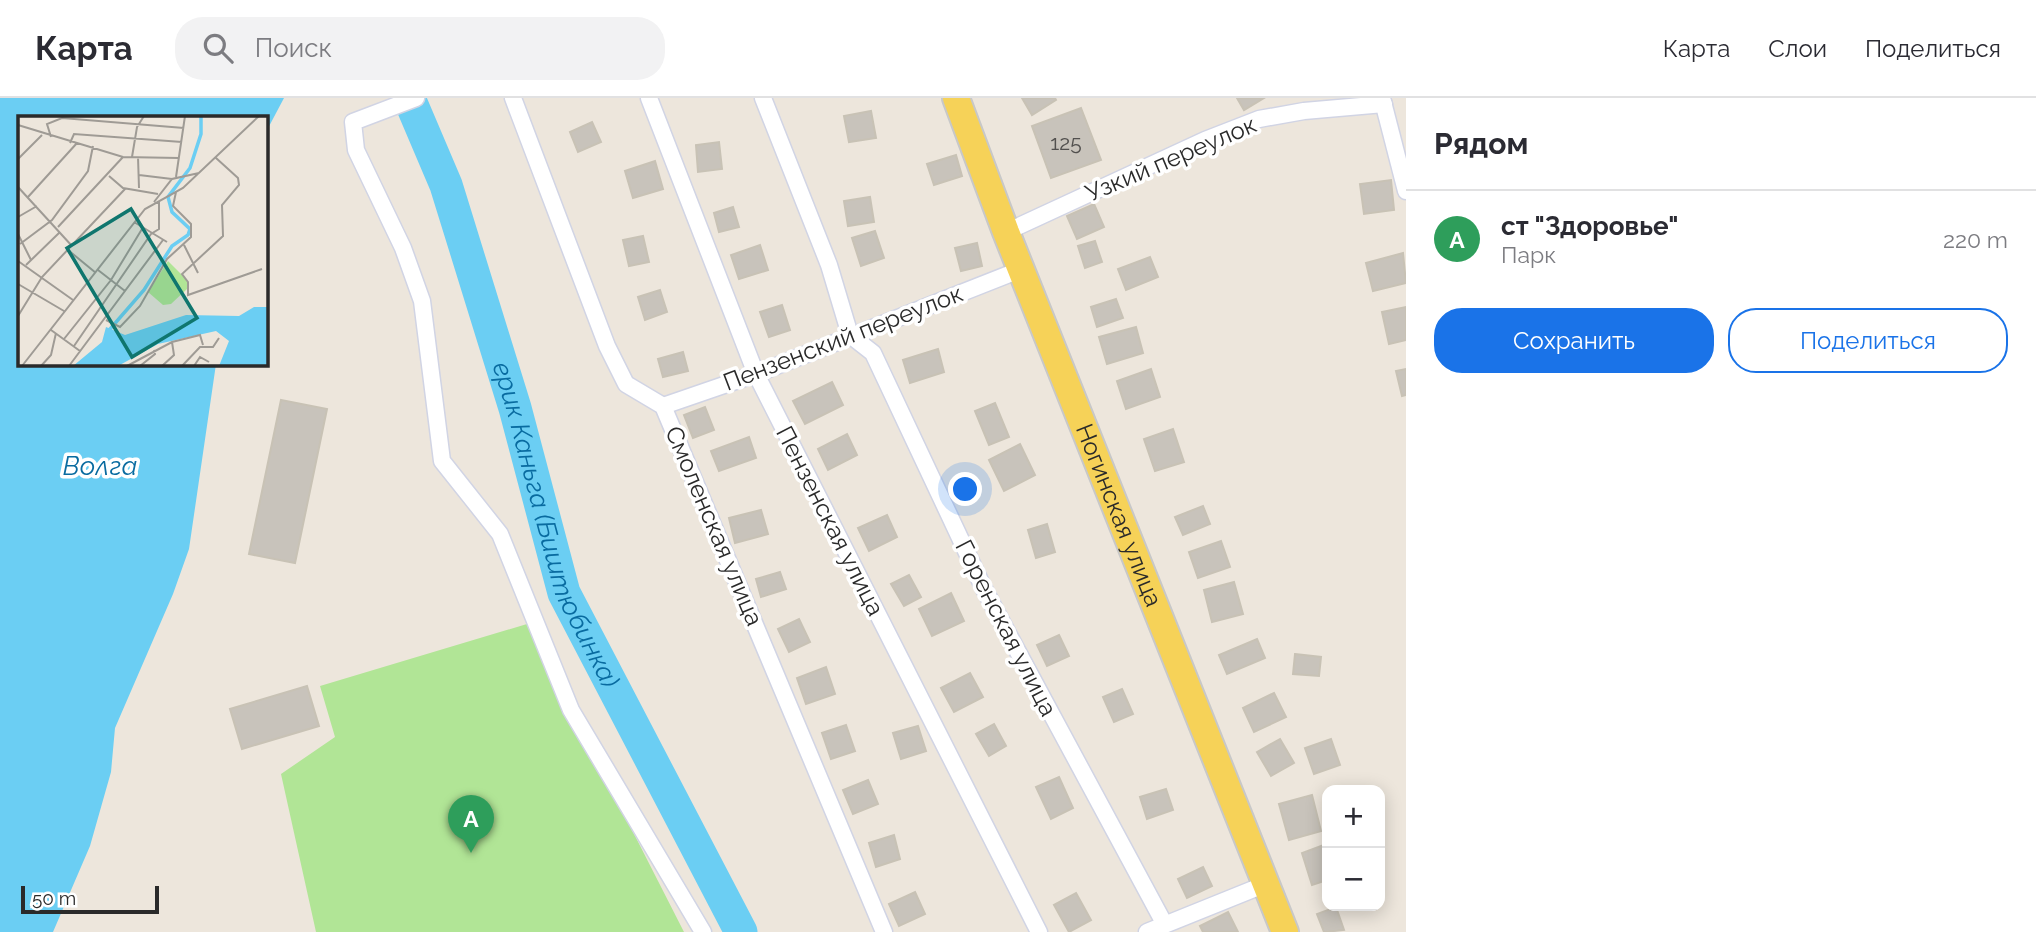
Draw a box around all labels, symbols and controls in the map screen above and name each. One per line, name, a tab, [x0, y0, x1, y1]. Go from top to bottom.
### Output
search box	[175, 17, 665, 80]
text: Карта	[35, 29, 133, 68]
icon: search	[199, 29, 237, 67]
text: Поиск	[255, 33, 332, 63]
text: Карта	[1663, 34, 1730, 63]
text: Слои	[1768, 34, 1827, 63]
text: Поделиться	[1865, 34, 2001, 63]
street label: Узкий переулок	[1081, 110, 1261, 208]
inset map	[18, 116, 268, 366]
text: Рядом	[1434, 126, 1528, 161]
house number: 125	[1050, 130, 1082, 155]
text: ст "Здоровье"	[1501, 211, 1678, 241]
text: A	[1449, 226, 1465, 253]
text: 220 m	[1943, 226, 2008, 253]
text: Парк	[1501, 241, 1556, 268]
street label: Пензенский переулок	[719, 278, 967, 397]
button: Сохранить	[1434, 308, 1714, 373]
button: Поделиться	[1728, 308, 2008, 373]
water label: ерик Каньга (Биштюбинка)	[487, 358, 626, 693]
street label: Ногинская улица	[1070, 419, 1169, 611]
street label: Пензенская улица	[770, 421, 891, 620]
street label: Смоленская улица	[659, 422, 770, 630]
water label: Волга	[63, 451, 137, 481]
your location	[948, 472, 982, 506]
street label: Горенская улица	[949, 535, 1063, 721]
map controls	[1322, 785, 1385, 911]
button: +	[1322, 785, 1385, 848]
pin: A	[448, 795, 494, 853]
button: −	[1322, 848, 1385, 911]
scale bar	[21, 883, 159, 915]
text: 50 m	[32, 887, 76, 909]

